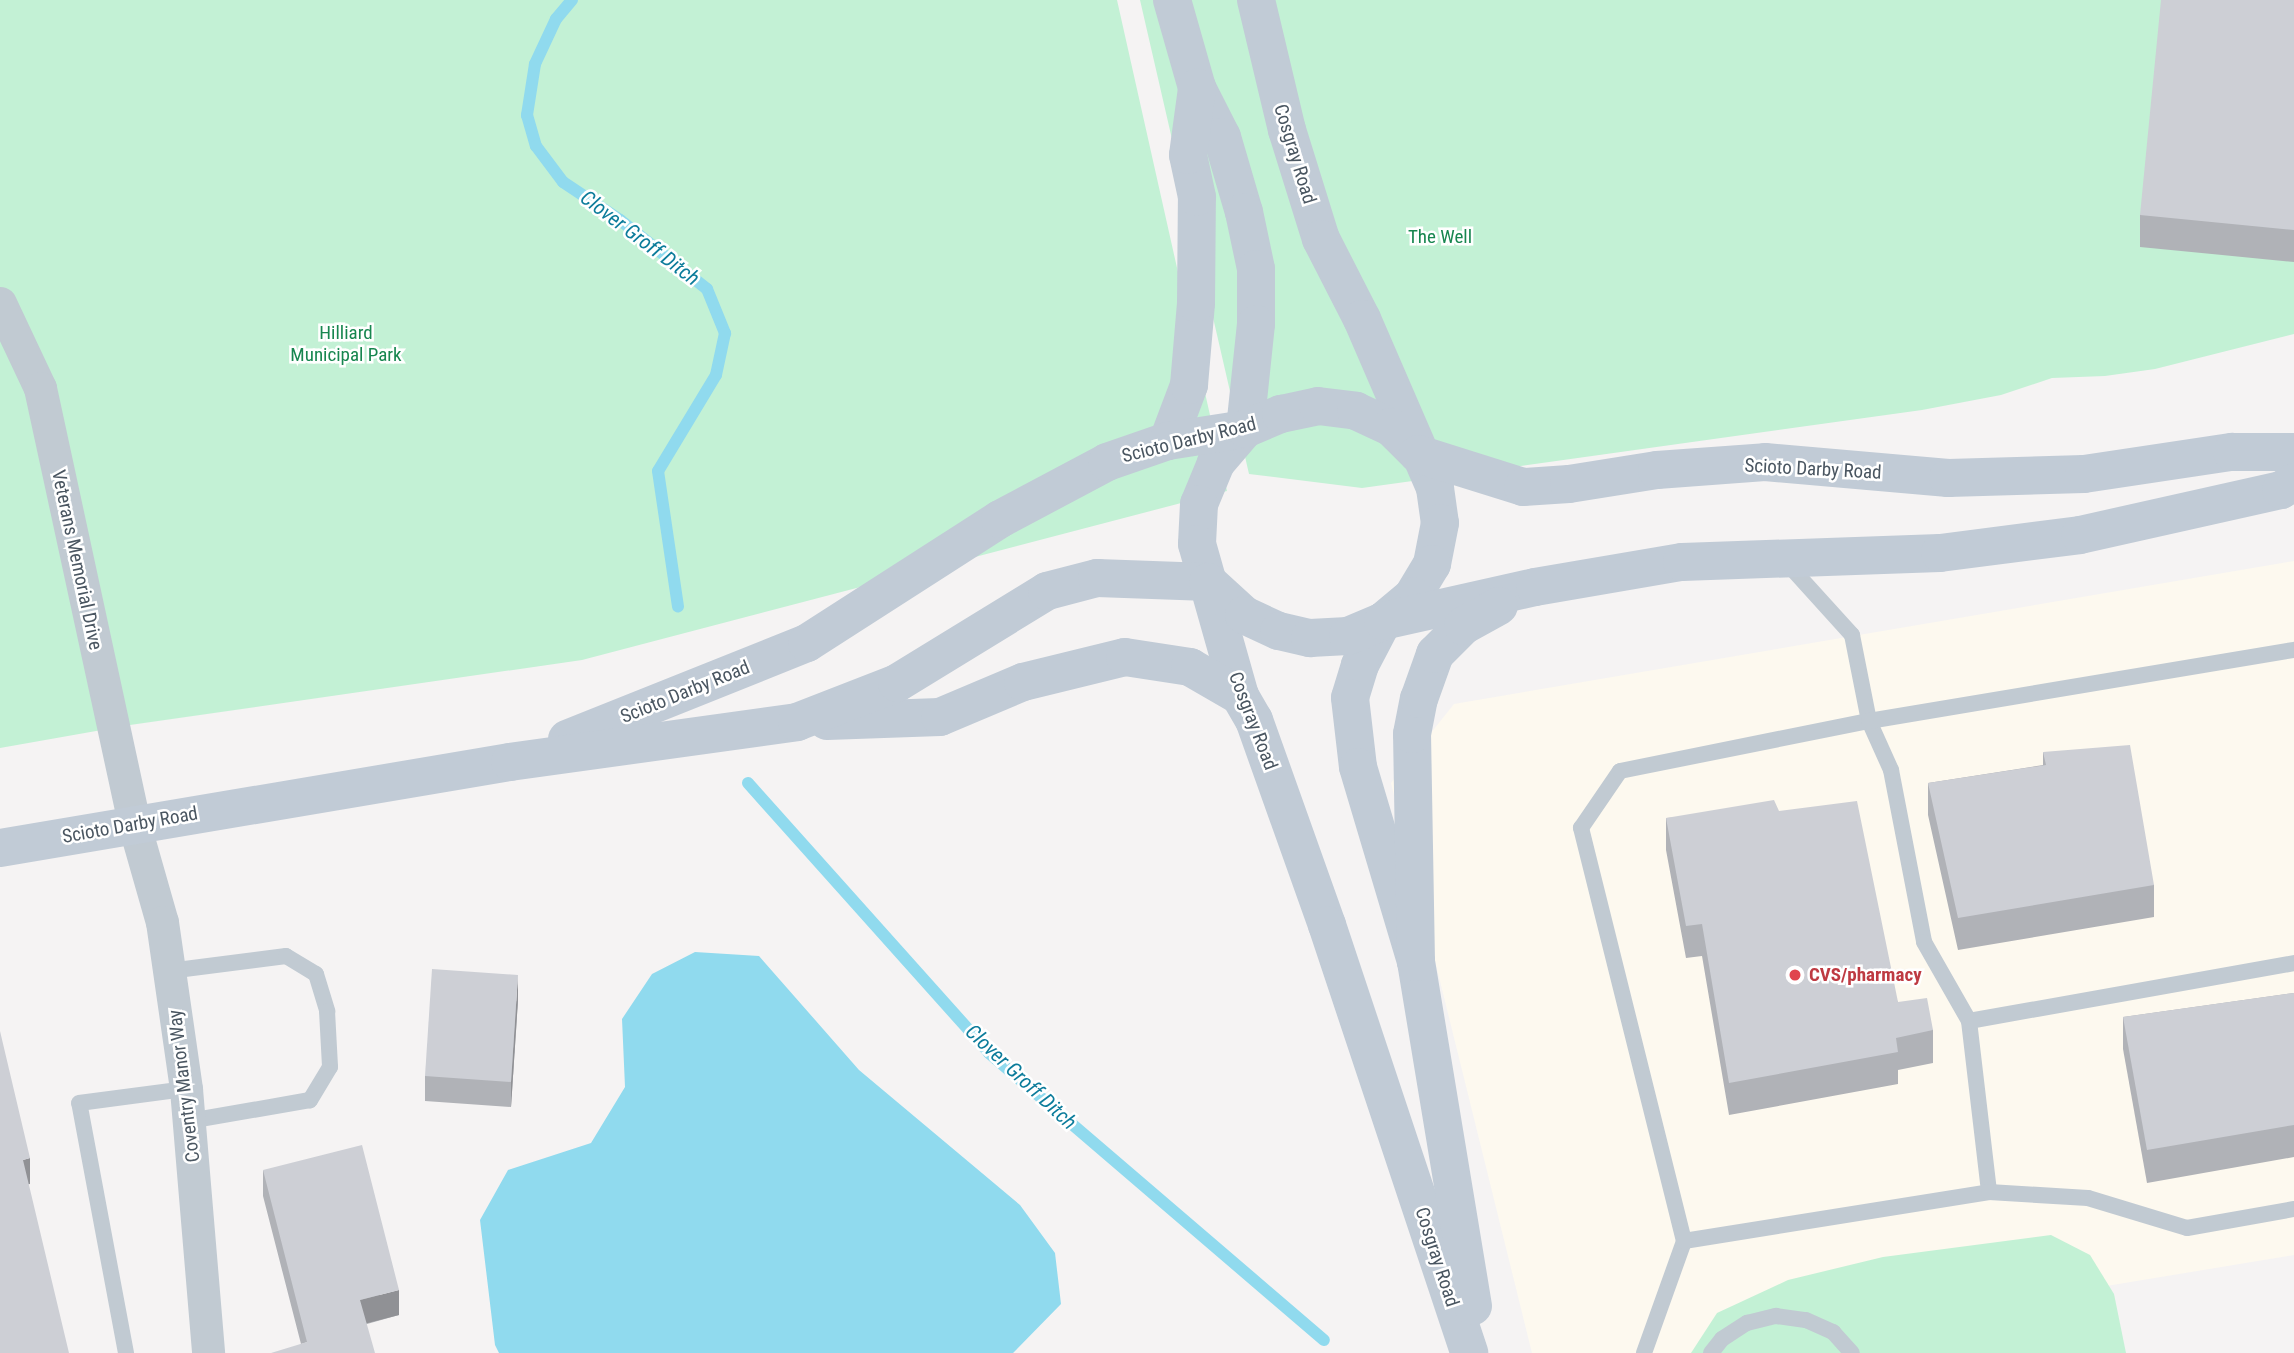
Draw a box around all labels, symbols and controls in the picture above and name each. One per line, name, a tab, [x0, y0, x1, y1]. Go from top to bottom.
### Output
street label: Cosgray Road	[1269, 101, 1321, 207]
water label: Clover Groff Ditch	[575, 185, 705, 291]
park label: The Well	[1408, 226, 1472, 248]
park label: Hilliard Municipal Park	[290, 322, 402, 366]
street label: Scioto Darby Road	[1120, 412, 1258, 468]
street label: Scioto Darby Road	[1744, 454, 1882, 484]
street label: Veterans Memorial Drive	[47, 468, 107, 652]
street label: Scioto Darby Road	[617, 656, 753, 728]
street label: Cosgray Road	[1224, 669, 1282, 773]
street label: Scioto Darby Road	[60, 802, 200, 848]
place label: CVS/pharmacy	[1809, 964, 1922, 986]
marker: CVS/pharmacy	[1787, 967, 1803, 983]
street label: Coventry Manor Way	[163, 1008, 205, 1164]
water label: Clover Groff Ditch	[960, 1019, 1082, 1135]
street label: Cosgray Road	[1410, 1204, 1464, 1310]

